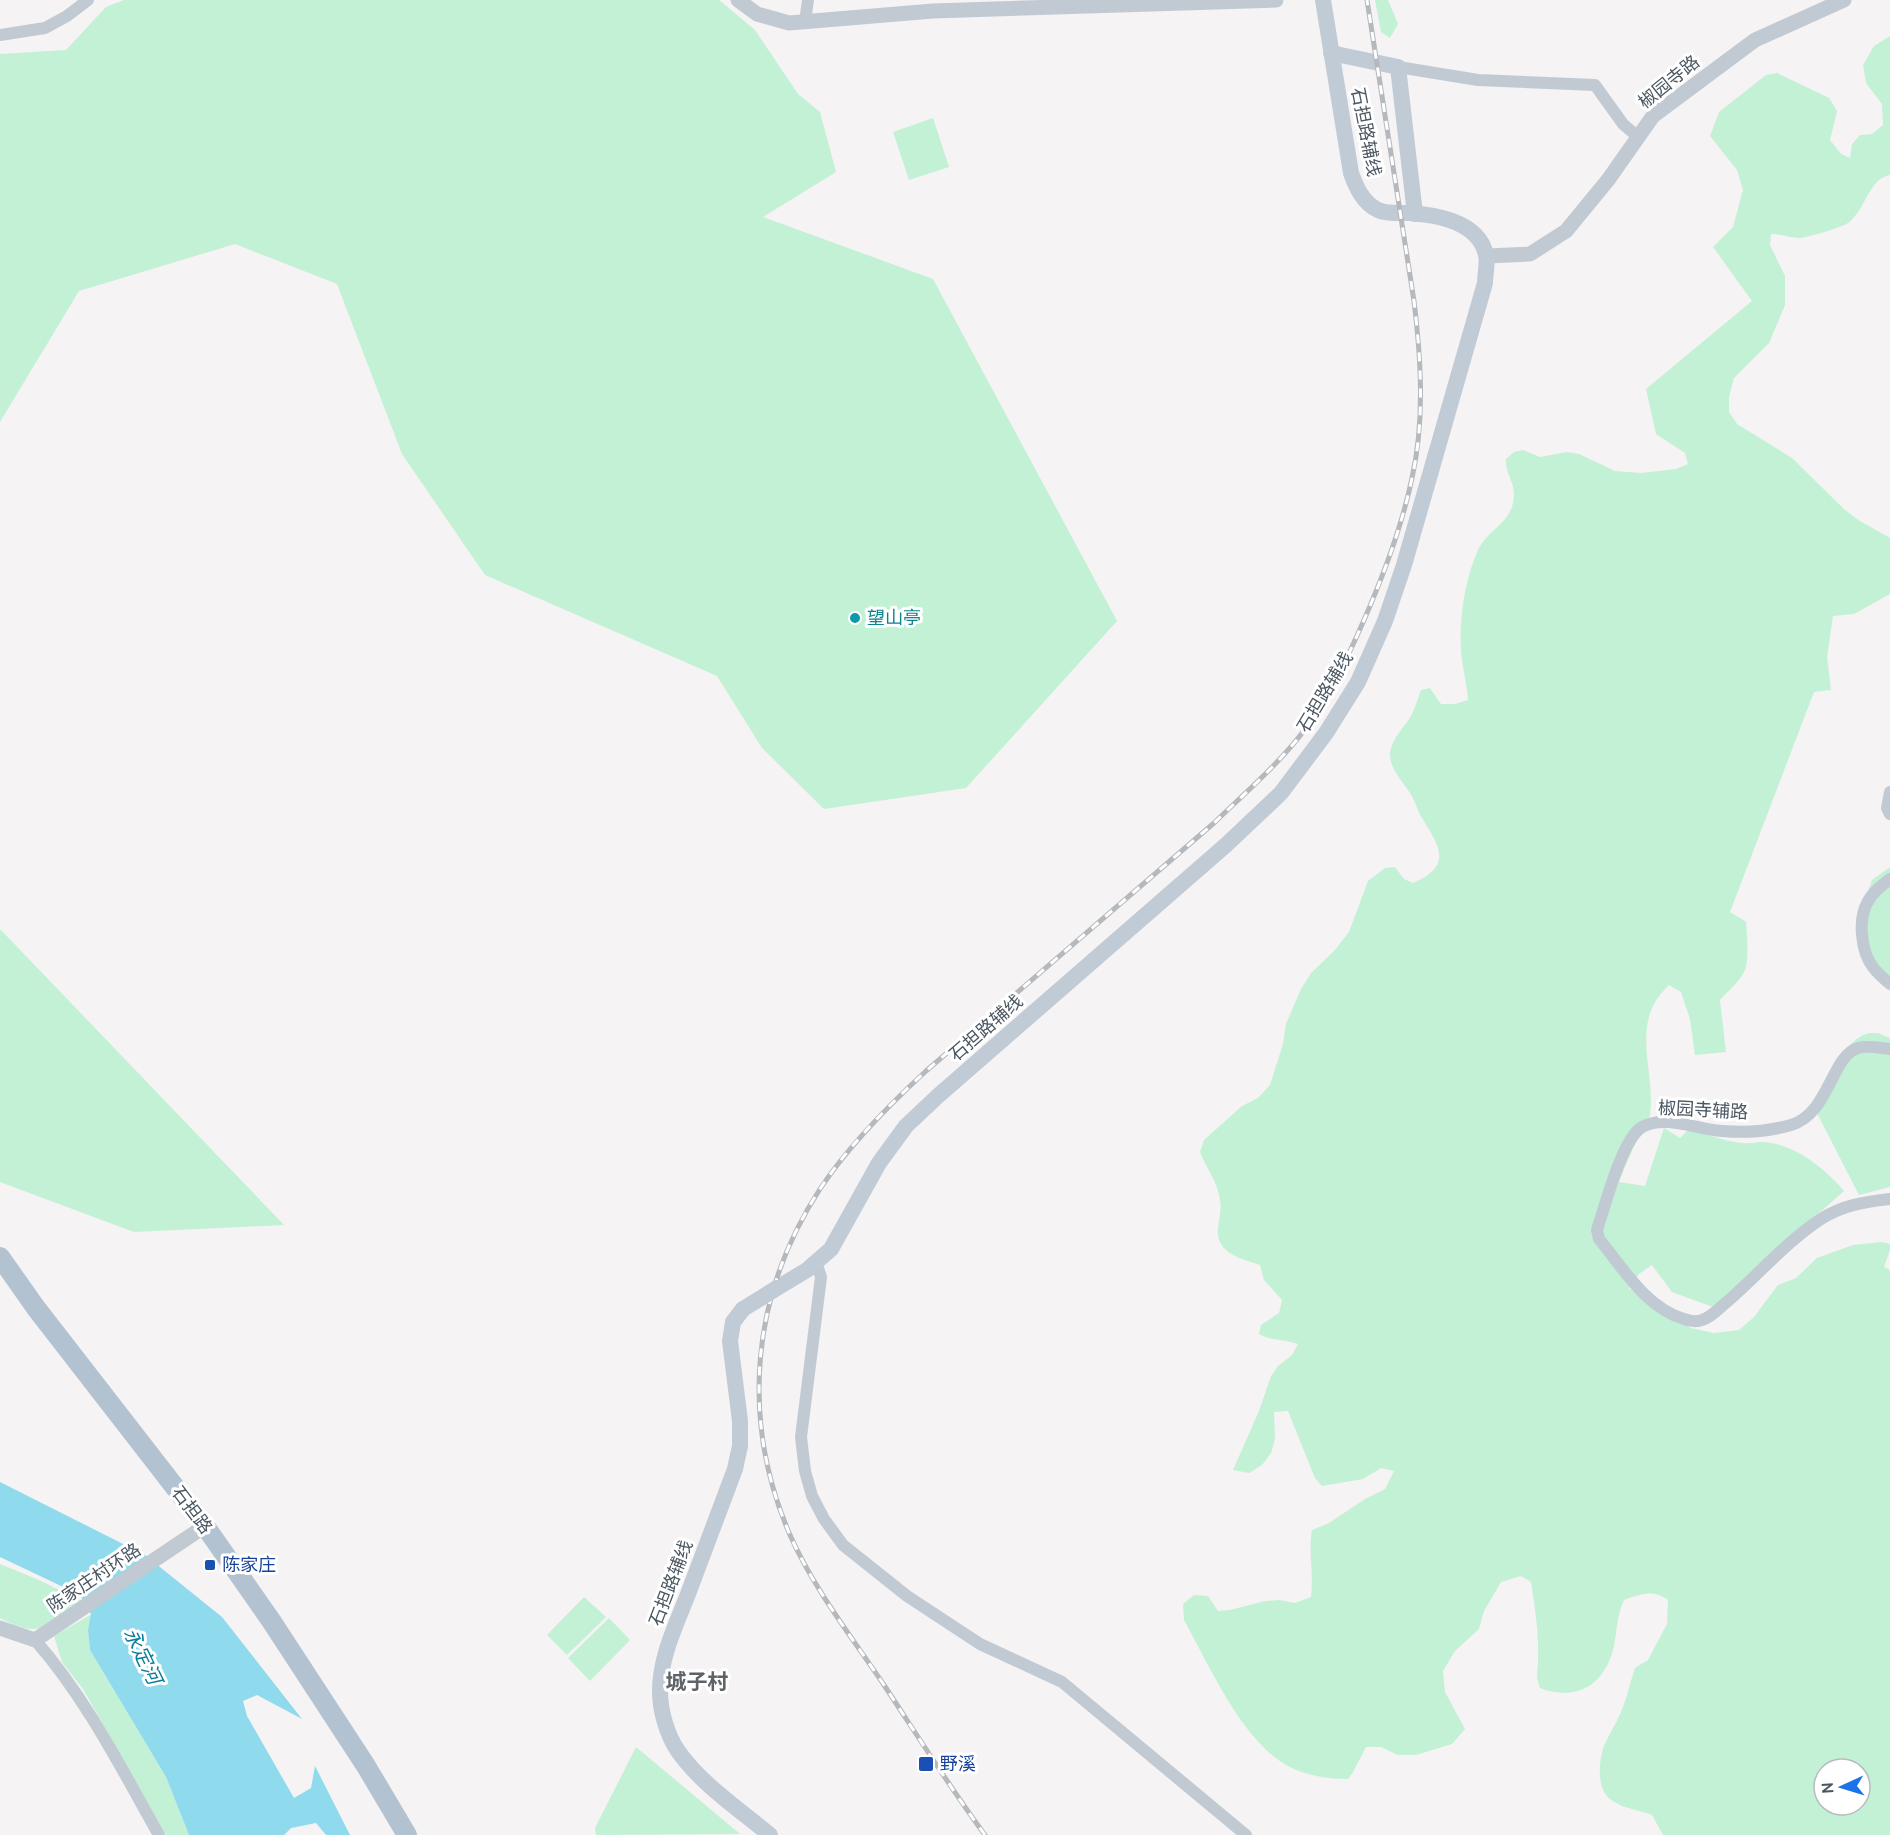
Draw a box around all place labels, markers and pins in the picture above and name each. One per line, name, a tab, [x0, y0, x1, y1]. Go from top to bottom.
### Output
place label: 望山亭	[867, 607, 921, 629]
marker: 望山亭	[848, 611, 862, 625]
place label: 陈家庄	[222, 1554, 276, 1576]
marker: 陈家庄	[203, 1558, 217, 1572]
place label: 野溪	[940, 1753, 976, 1775]
marker: 野溪	[917, 1755, 935, 1773]

